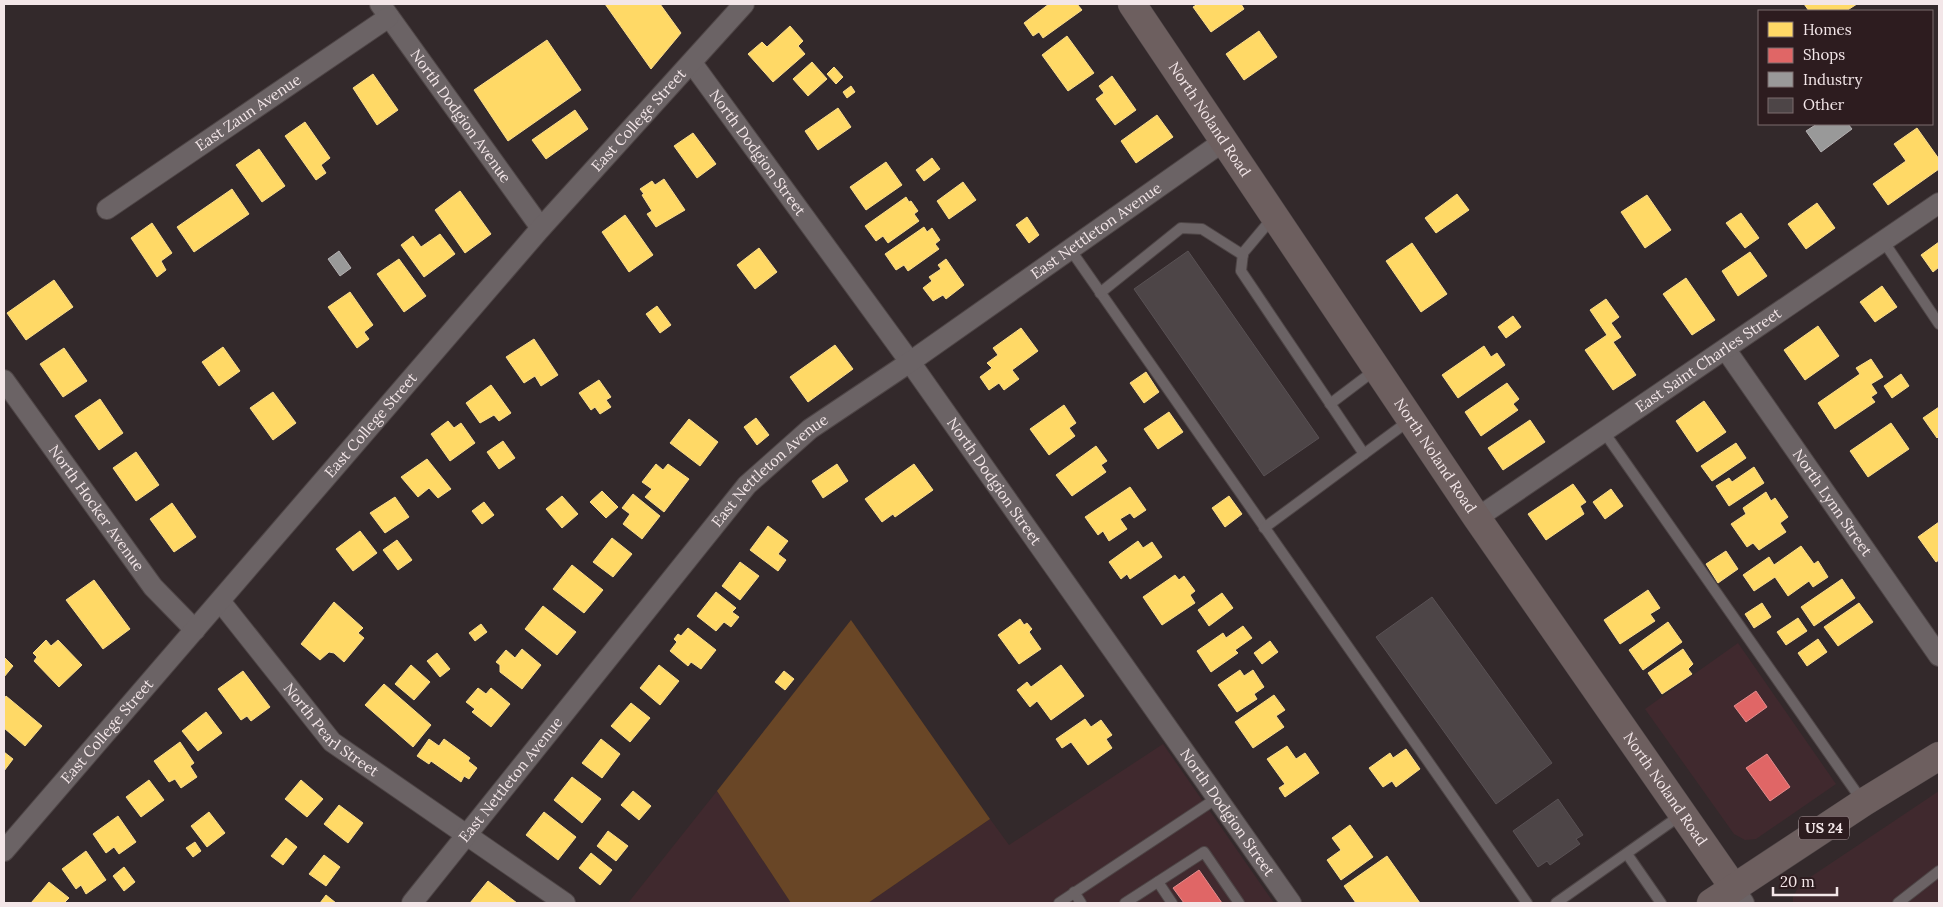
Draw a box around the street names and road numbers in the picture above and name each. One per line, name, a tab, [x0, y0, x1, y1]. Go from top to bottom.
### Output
street label: North Dodgion Avenue	[407, 45, 515, 186]
street label: North Noland Road	[1165, 58, 1255, 180]
street label: East College Street	[587, 64, 690, 175]
street label: East Zaun Avenue	[192, 70, 305, 155]
street label: North Dodgion Street	[705, 86, 810, 219]
street label: East Nettleton Avenue	[1027, 178, 1165, 283]
street label: East Saint Charles Street	[1631, 303, 1785, 416]
street label: East College Street	[320, 369, 421, 481]
street label: North Noland Road	[1390, 394, 1481, 516]
street label: East Nettleton Avenue	[707, 410, 832, 531]
street label: North Dodgion Street	[943, 414, 1046, 549]
street label: North Hocker Avenue	[45, 441, 149, 575]
street label: North Lynn Street	[1789, 445, 1877, 560]
street label: East College Street	[56, 675, 157, 787]
street label: North Pearl Street	[280, 679, 383, 781]
street label: East Nettleton Avenue	[454, 713, 567, 846]
street label: North Noland Road	[1620, 728, 1712, 849]
street label: North Dodgion Street	[1176, 745, 1279, 880]
road number: US 24	[1799, 816, 1849, 840]

